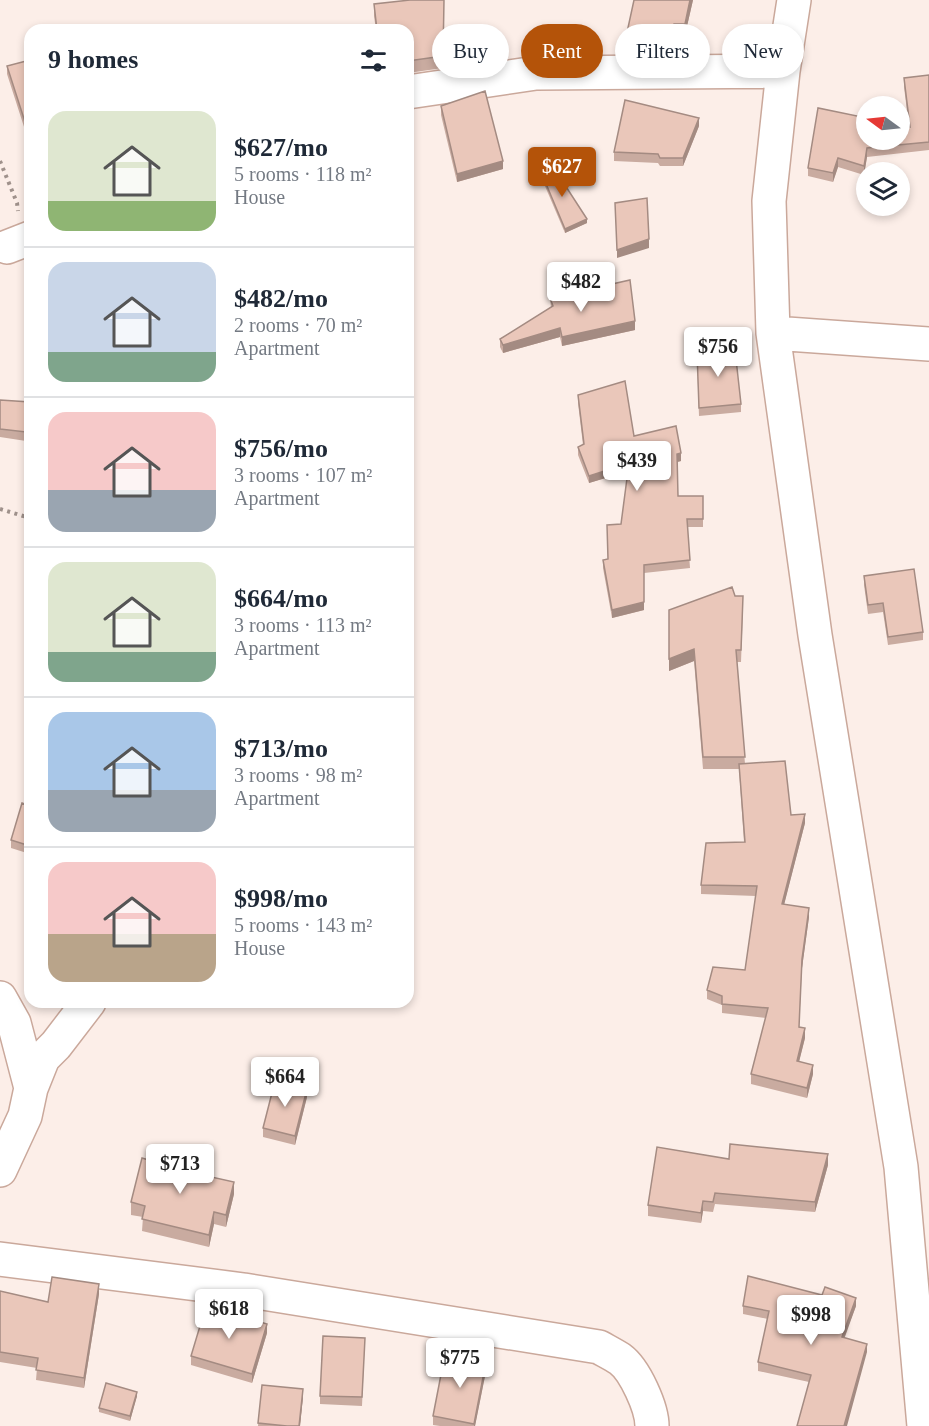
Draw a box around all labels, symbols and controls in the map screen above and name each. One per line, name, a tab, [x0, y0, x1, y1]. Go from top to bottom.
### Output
chip: Buy	[432, 24, 509, 78]
chip: Rent	[521, 24, 603, 78]
chip: Filters	[615, 24, 710, 78]
chip: New	[722, 24, 804, 78]
icon: filters	[357, 44, 390, 77]
text: 9 homes	[48, 45, 138, 74]
north arrow	[856, 96, 910, 150]
map controls	[856, 96, 910, 216]
text: $627/mo	[234, 133, 328, 162]
icon: home	[96, 135, 168, 207]
pin: $627	[526, 147, 598, 198]
text: $627	[542, 155, 582, 177]
button: layers	[856, 162, 910, 216]
text: 5 rooms · 118 m²	[234, 163, 371, 185]
text: House	[234, 186, 285, 208]
pin: $482	[545, 262, 617, 313]
text: $482	[561, 270, 601, 292]
text: $482/mo	[234, 284, 328, 313]
icon: home	[96, 286, 168, 358]
text: 2 rooms · 70 m²	[234, 314, 362, 336]
pin: $756	[682, 327, 754, 378]
text: $756	[698, 335, 738, 357]
text: Apartment	[234, 337, 320, 359]
text: $756/mo	[234, 434, 328, 463]
icon: home	[96, 436, 168, 508]
pin: $439	[601, 441, 673, 492]
text: $439	[617, 449, 657, 471]
text: 3 rooms · 107 m²	[234, 464, 372, 486]
text: Apartment	[234, 487, 320, 509]
text: $664/mo	[234, 584, 328, 613]
icon: home	[96, 586, 168, 658]
text: 3 rooms · 113 m²	[234, 614, 371, 636]
text: Apartment	[234, 637, 320, 659]
text: $713/mo	[234, 734, 328, 763]
icon: home	[96, 736, 168, 808]
text: 3 rooms · 98 m²	[234, 764, 362, 786]
text: Apartment	[234, 787, 320, 809]
text: $998/mo	[234, 884, 328, 913]
icon: home	[96, 886, 168, 958]
text: 5 rooms · 143 m²	[234, 914, 372, 936]
text: House	[234, 937, 285, 959]
pin: $664	[249, 1057, 321, 1108]
text: $664	[265, 1065, 305, 1087]
pin: $713	[144, 1144, 216, 1195]
text: $713	[160, 1152, 200, 1174]
pin: $618	[193, 1289, 265, 1340]
pin: $998	[775, 1295, 847, 1346]
text: $618	[209, 1297, 249, 1319]
text: $998	[791, 1303, 831, 1325]
pin: $775	[424, 1338, 496, 1389]
text: $775	[440, 1346, 480, 1368]

